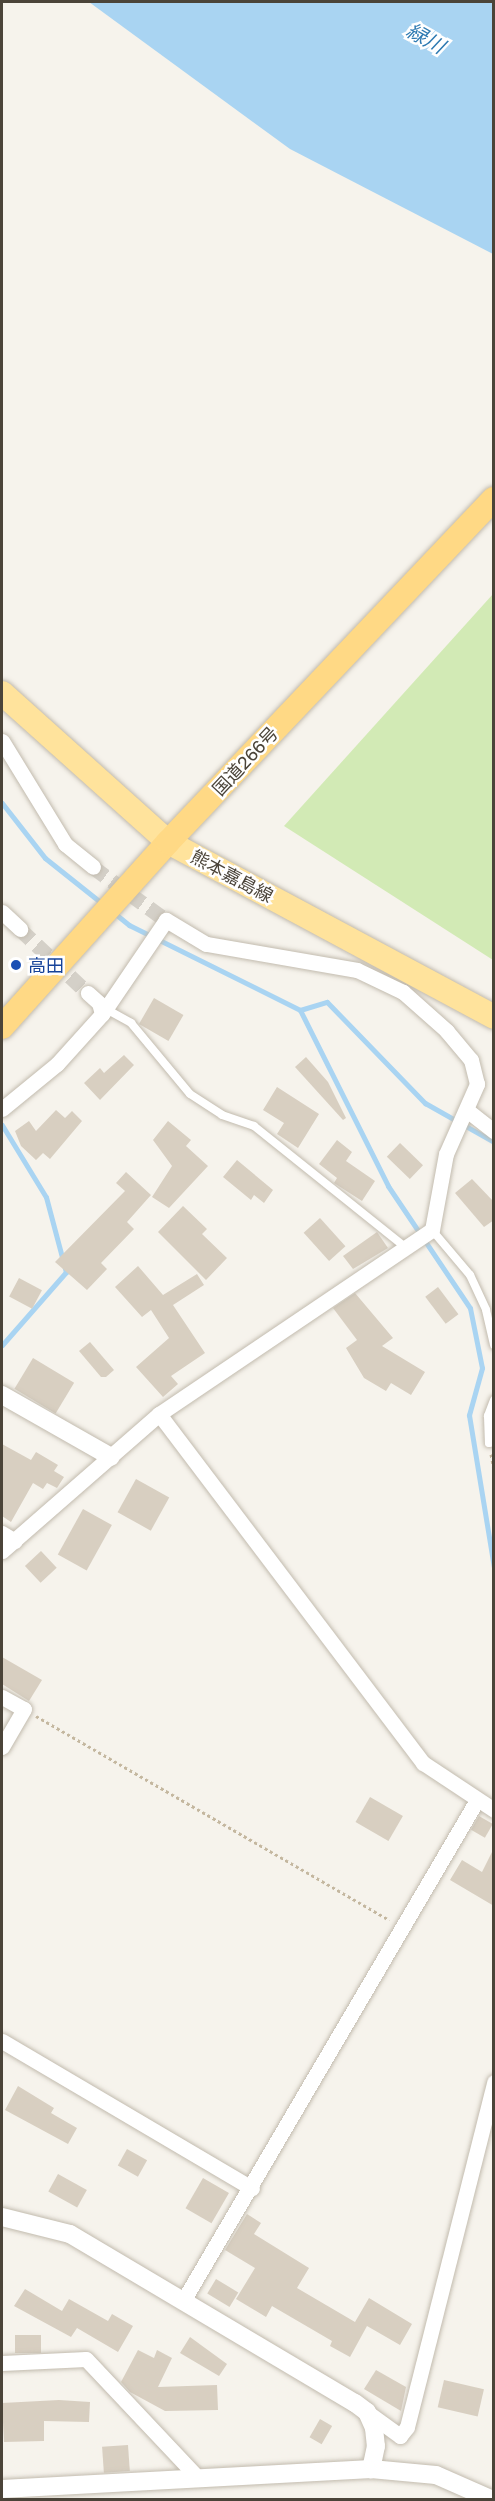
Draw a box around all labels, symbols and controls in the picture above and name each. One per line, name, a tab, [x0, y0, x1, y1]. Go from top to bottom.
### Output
water label: 緑川	[403, 18, 449, 58]
street label: 国道266号	[208, 722, 282, 800]
street label: 熊本嘉島線	[187, 845, 277, 907]
place label: 高田	[28, 954, 64, 976]
marker: 高田	[9, 958, 23, 972]

